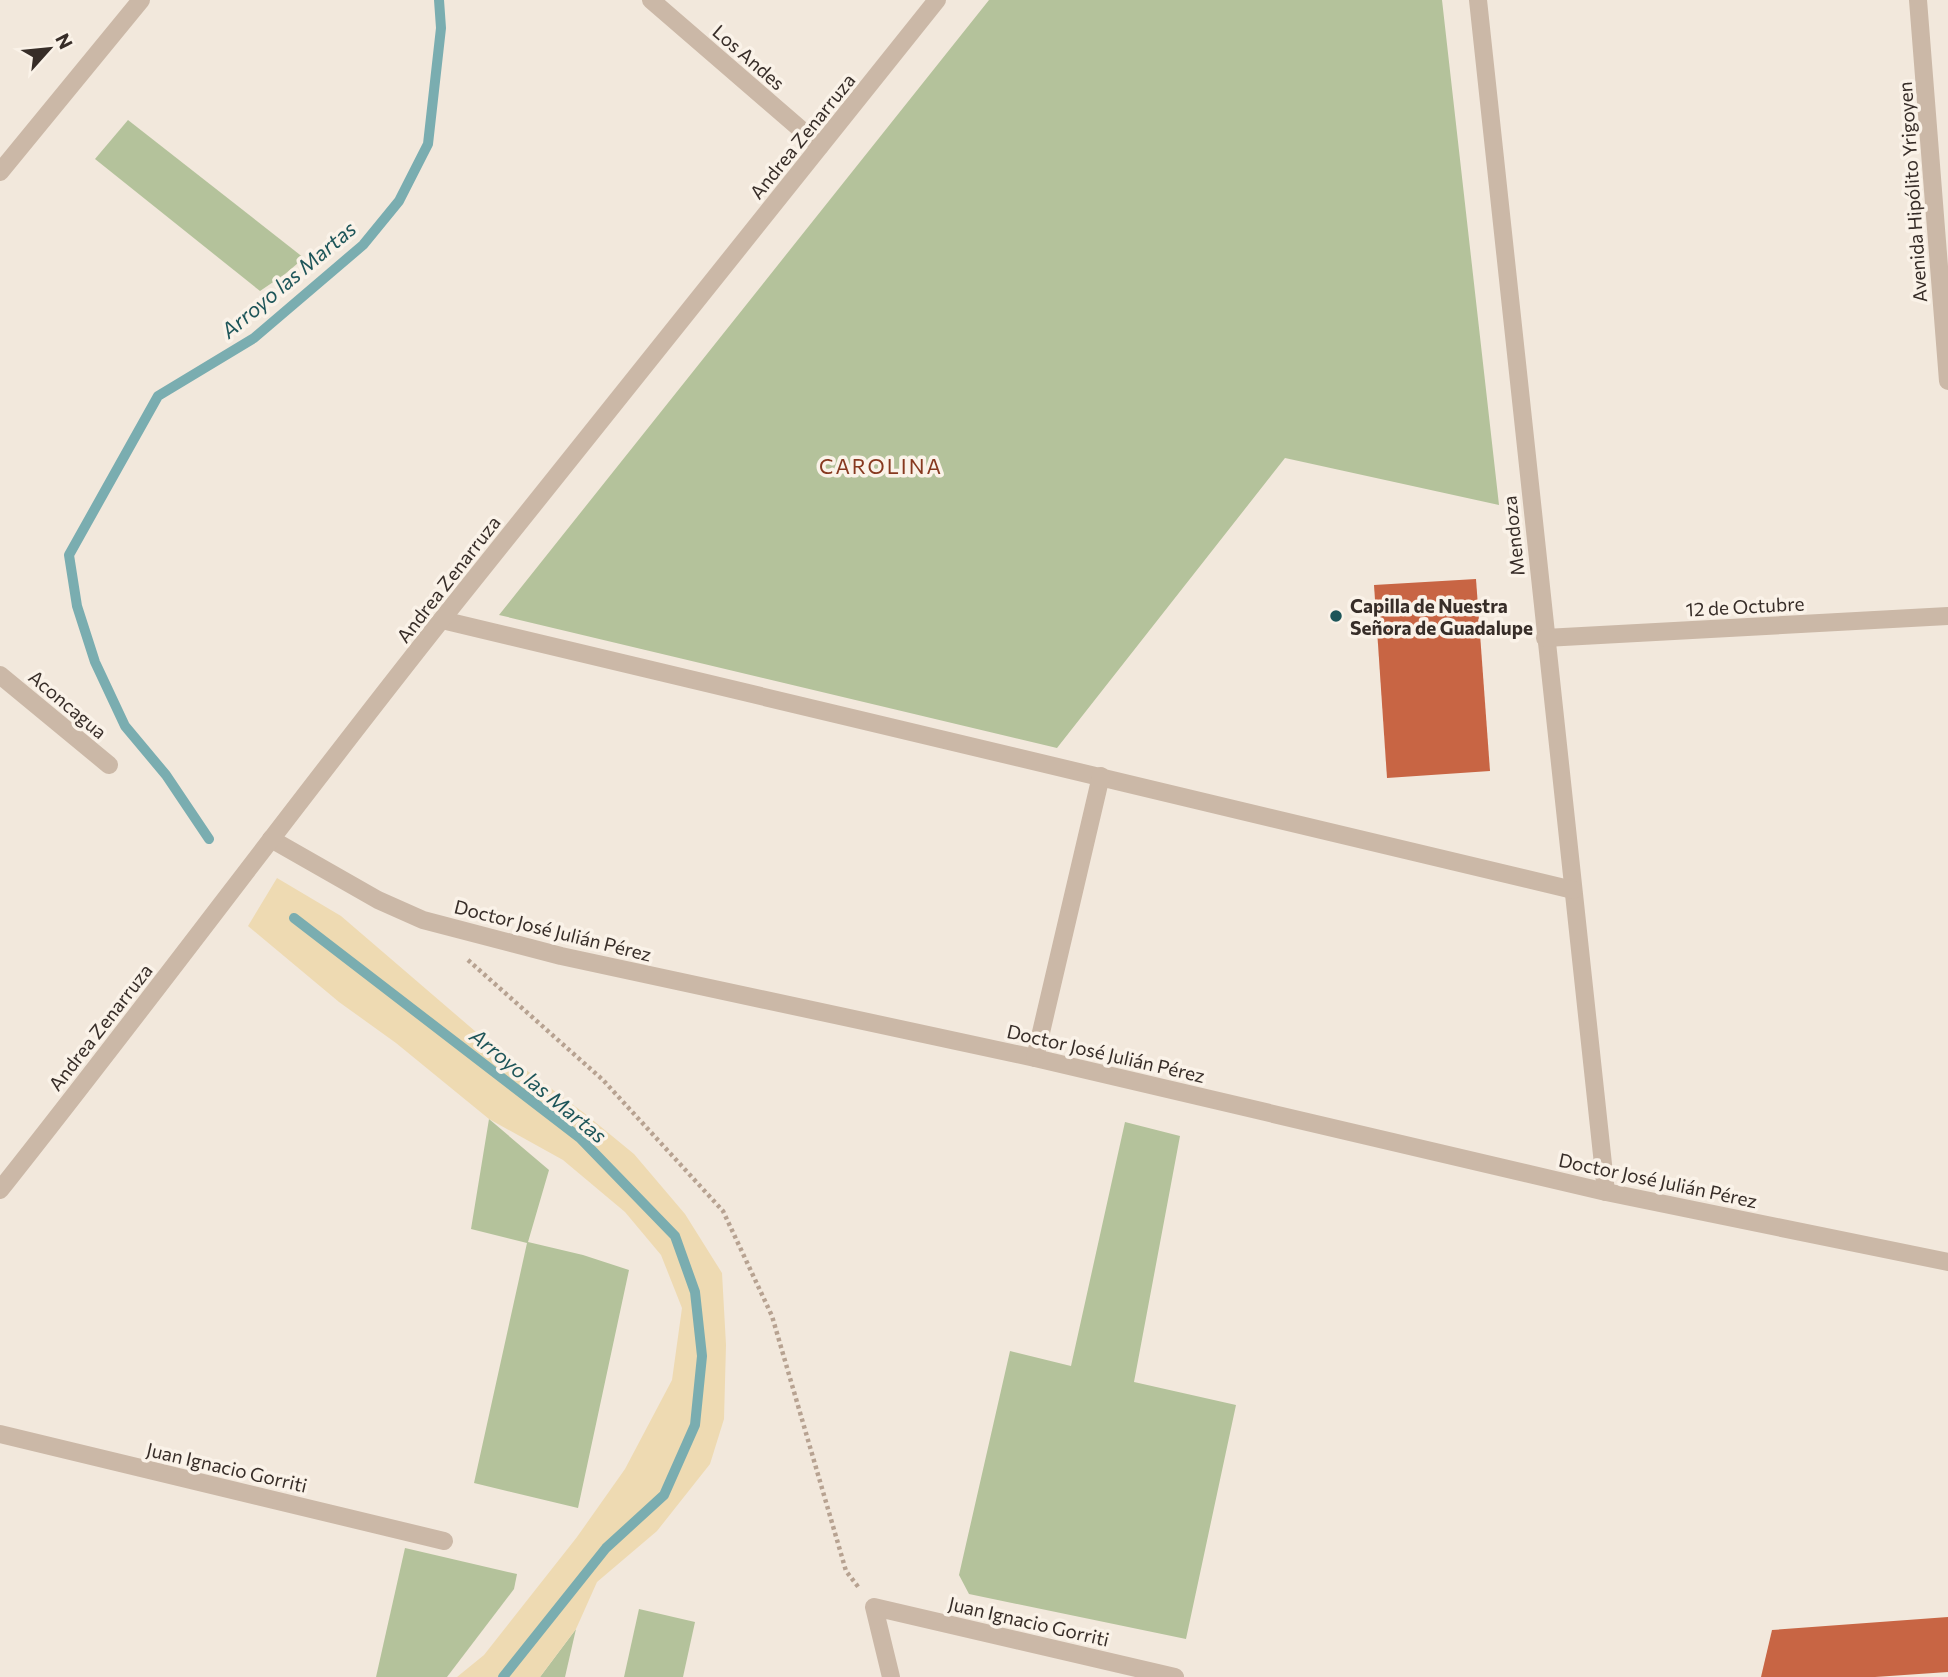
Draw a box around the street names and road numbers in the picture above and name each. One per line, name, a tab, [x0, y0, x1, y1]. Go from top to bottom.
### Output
street label: Los Andes	[708, 19, 790, 95]
street label: Andrea Zenarruza	[744, 69, 860, 203]
street label: Avenida Hipólito Yrigoyen	[1893, 81, 1931, 303]
street label: Mendoza	[1497, 495, 1529, 577]
street label: Andrea Zenarruza	[391, 511, 505, 647]
street label: 12 de Octubre	[1685, 591, 1805, 621]
street label: Aconcagua	[24, 665, 112, 743]
street label: Doctor José Julián Pérez	[452, 894, 654, 966]
street label: Andrea Zenarruza	[43, 959, 157, 1095]
street label: Doctor José Julián Pérez	[1005, 1019, 1207, 1087]
street label: Doctor José Julián Pérez	[1557, 1148, 1759, 1212]
street label: Juan Ignacio Gorriti	[144, 1437, 310, 1497]
street label: Juan Ignacio Gorriti	[946, 1591, 1112, 1651]

